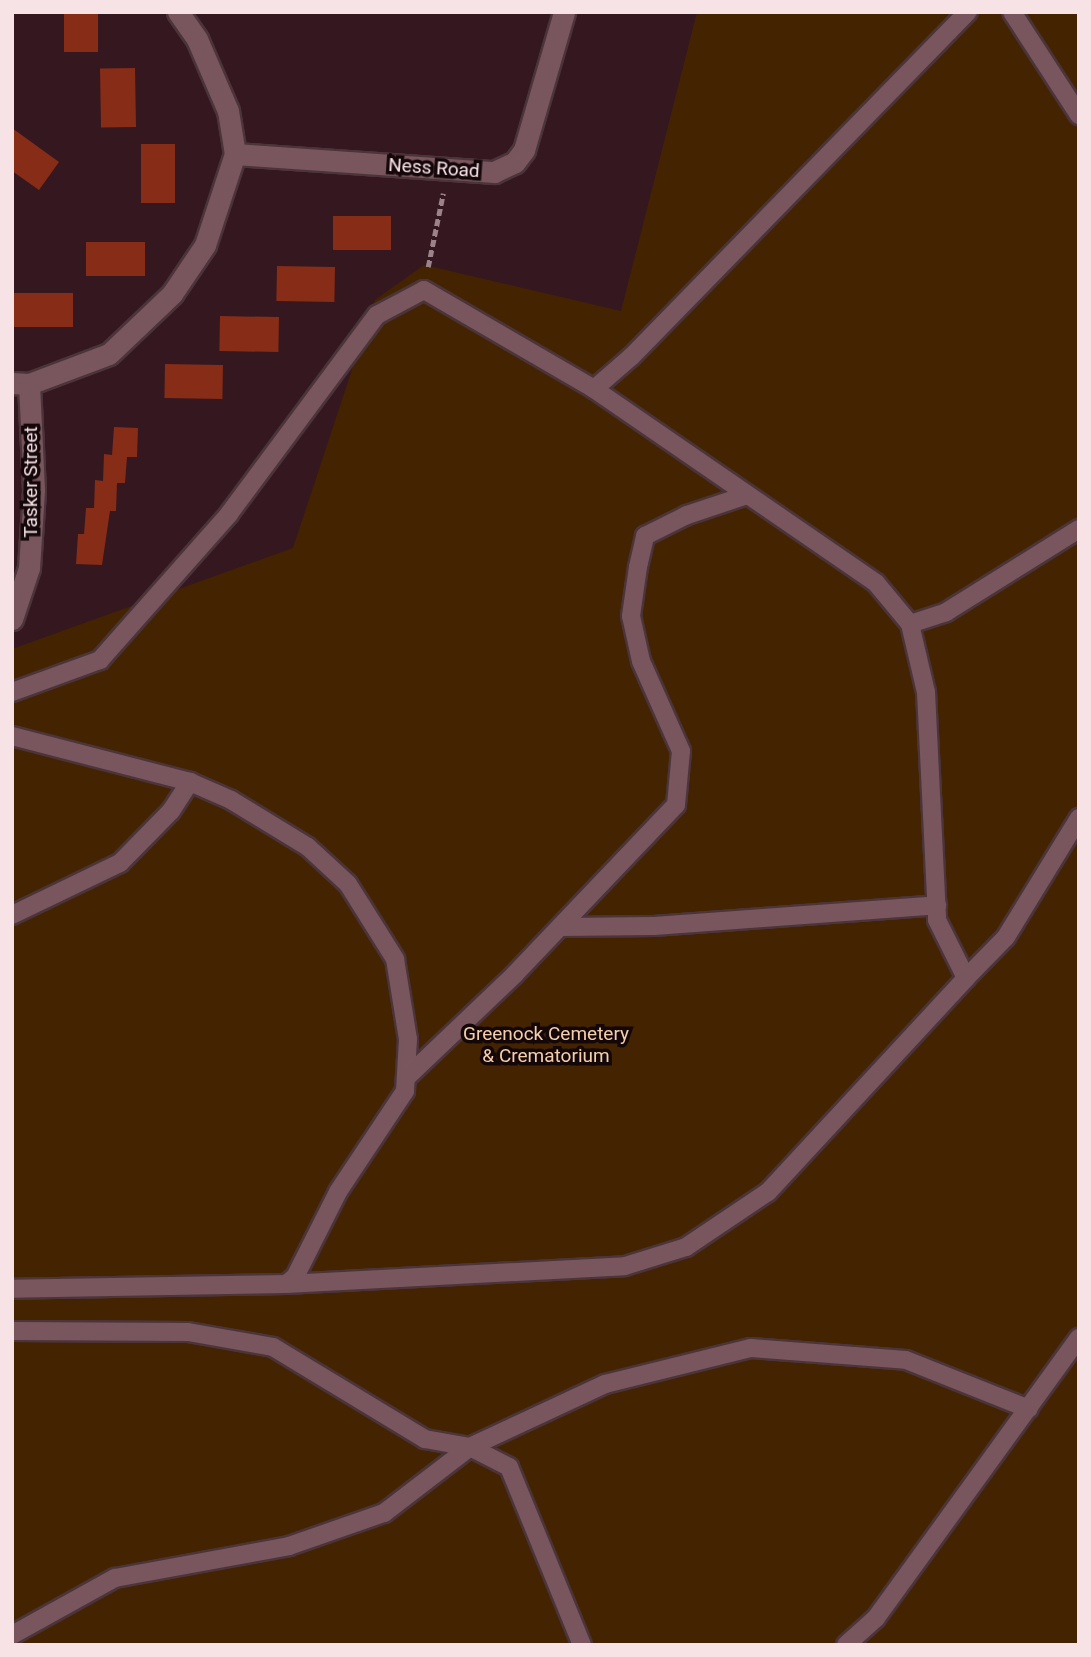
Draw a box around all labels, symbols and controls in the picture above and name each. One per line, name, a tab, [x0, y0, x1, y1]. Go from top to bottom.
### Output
street label: Ness Road	[388, 153, 480, 183]
street label: Tasker Street	[20, 426, 42, 538]
park label: Greenock Cemetery & Crematorium	[463, 1023, 629, 1067]

